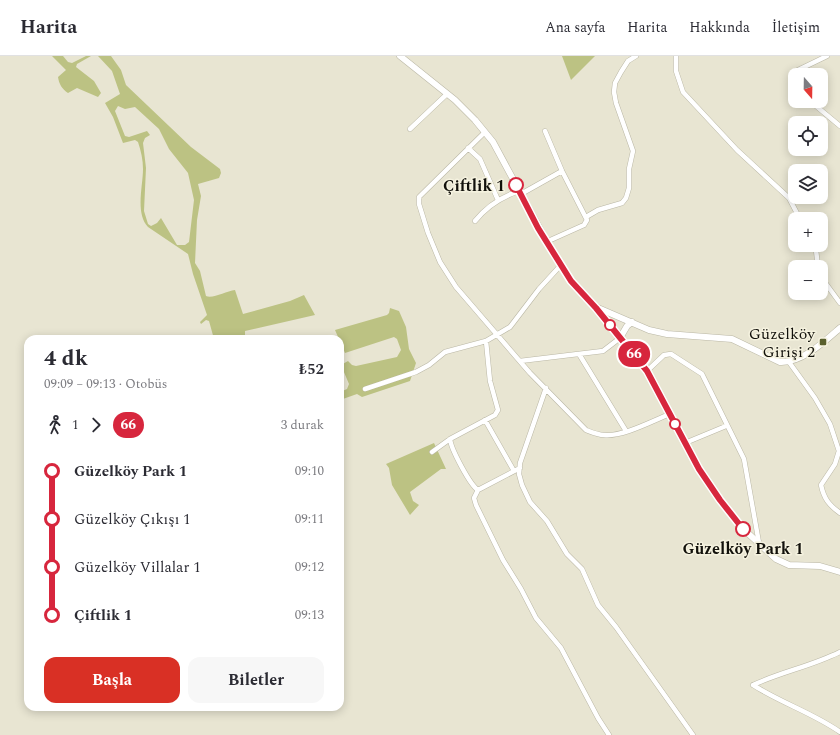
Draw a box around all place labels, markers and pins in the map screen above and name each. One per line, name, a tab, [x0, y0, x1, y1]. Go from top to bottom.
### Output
place label: Çiftlik 1	[443, 174, 505, 198]
marker: Çiftlik 1	[508, 177, 524, 193]
unlabelled marker	[604, 319, 616, 331]
place label: Güzelköy Girişi 2	[749, 322, 816, 364]
marker: Güzelköy Girişi 2	[818, 337, 828, 347]
unlabelled marker	[669, 418, 681, 430]
marker: Güzelköy Park 1	[735, 521, 751, 537]
place label: Güzelköy Park 1	[683, 537, 803, 561]

